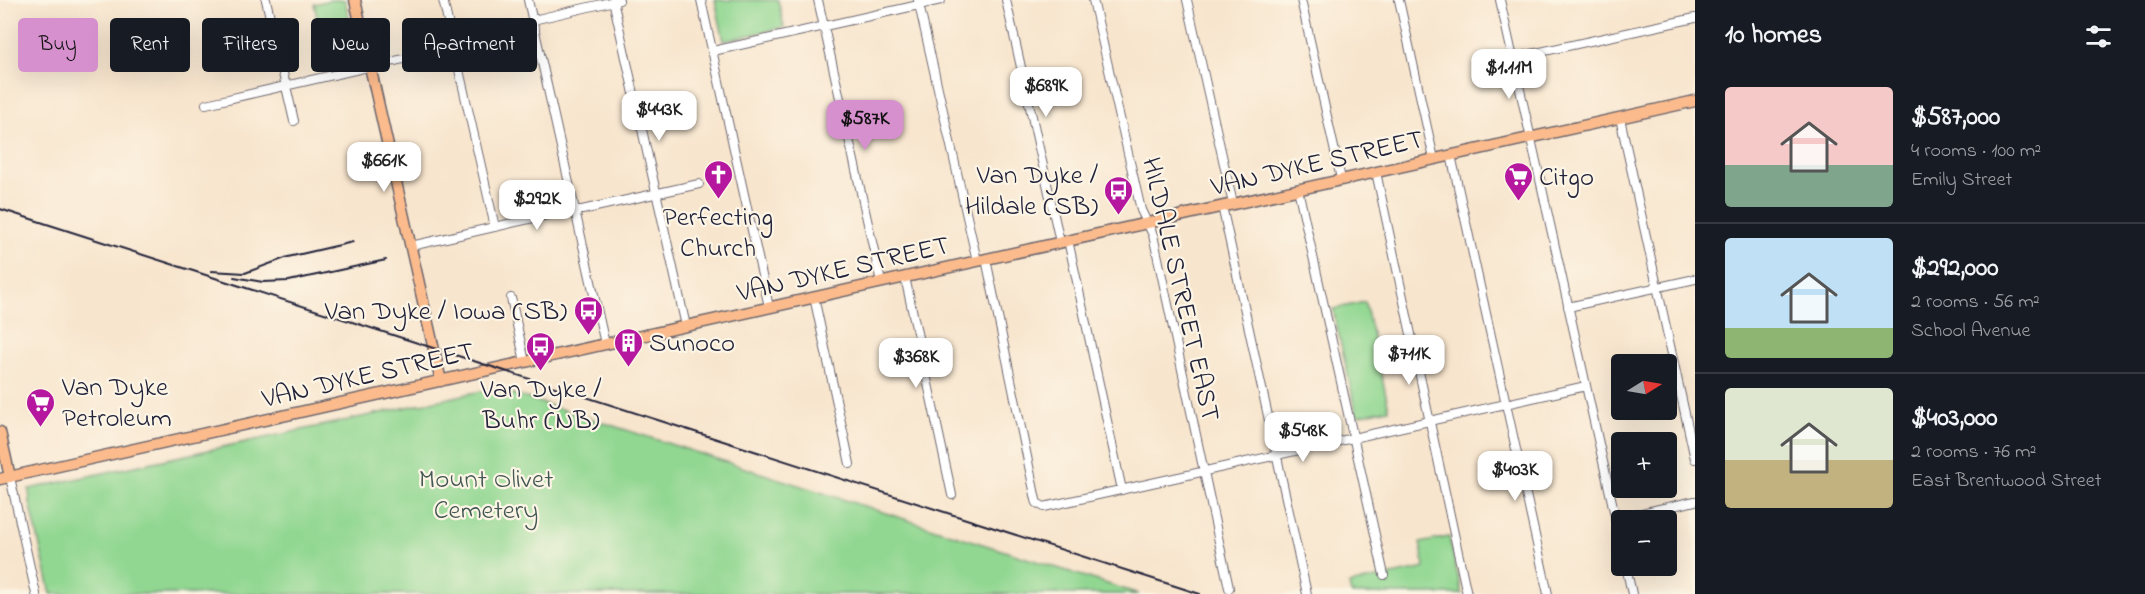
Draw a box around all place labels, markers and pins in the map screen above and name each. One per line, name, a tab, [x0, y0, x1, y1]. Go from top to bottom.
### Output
pin: $1.11M	[1460, 49, 1558, 100]
pin: $689K	[1004, 67, 1088, 118]
pin: $443K	[617, 91, 701, 142]
pin: $587K	[823, 100, 907, 151]
pin: $661K	[342, 142, 426, 193]
place label: Van Dyke / Hildale (SB)	[965, 157, 1098, 227]
church icon: Perfecting Church	[702, 158, 734, 200]
place label: Citgo	[1539, 159, 1594, 198]
supermarket icon: Citgo	[1502, 160, 1534, 202]
bus stop icon: Van Dyke / Hildale (SB)	[1103, 174, 1135, 216]
pin: $292K	[495, 180, 579, 231]
place label: Perfecting Church	[663, 199, 773, 269]
place label: Van Dyke / Iowa (SB)	[324, 293, 567, 332]
bus stop icon: Van Dyke / Iowa (SB)	[572, 294, 604, 336]
place label: Sunoco	[649, 325, 735, 364]
building icon: Sunoco	[612, 326, 644, 368]
bus stop icon: Van Dyke / Buhr (NB)	[525, 330, 557, 372]
pin: $711K	[1367, 335, 1451, 386]
pin: $368K	[874, 338, 958, 389]
place label: Van Dyke Petroleum	[61, 369, 172, 439]
place label: Van Dyke / Buhr (NB)	[479, 371, 602, 441]
supermarket icon: Van Dyke Petroleum	[25, 386, 57, 428]
pin: $548K	[1261, 412, 1345, 463]
pin: $403K	[1473, 451, 1557, 502]

